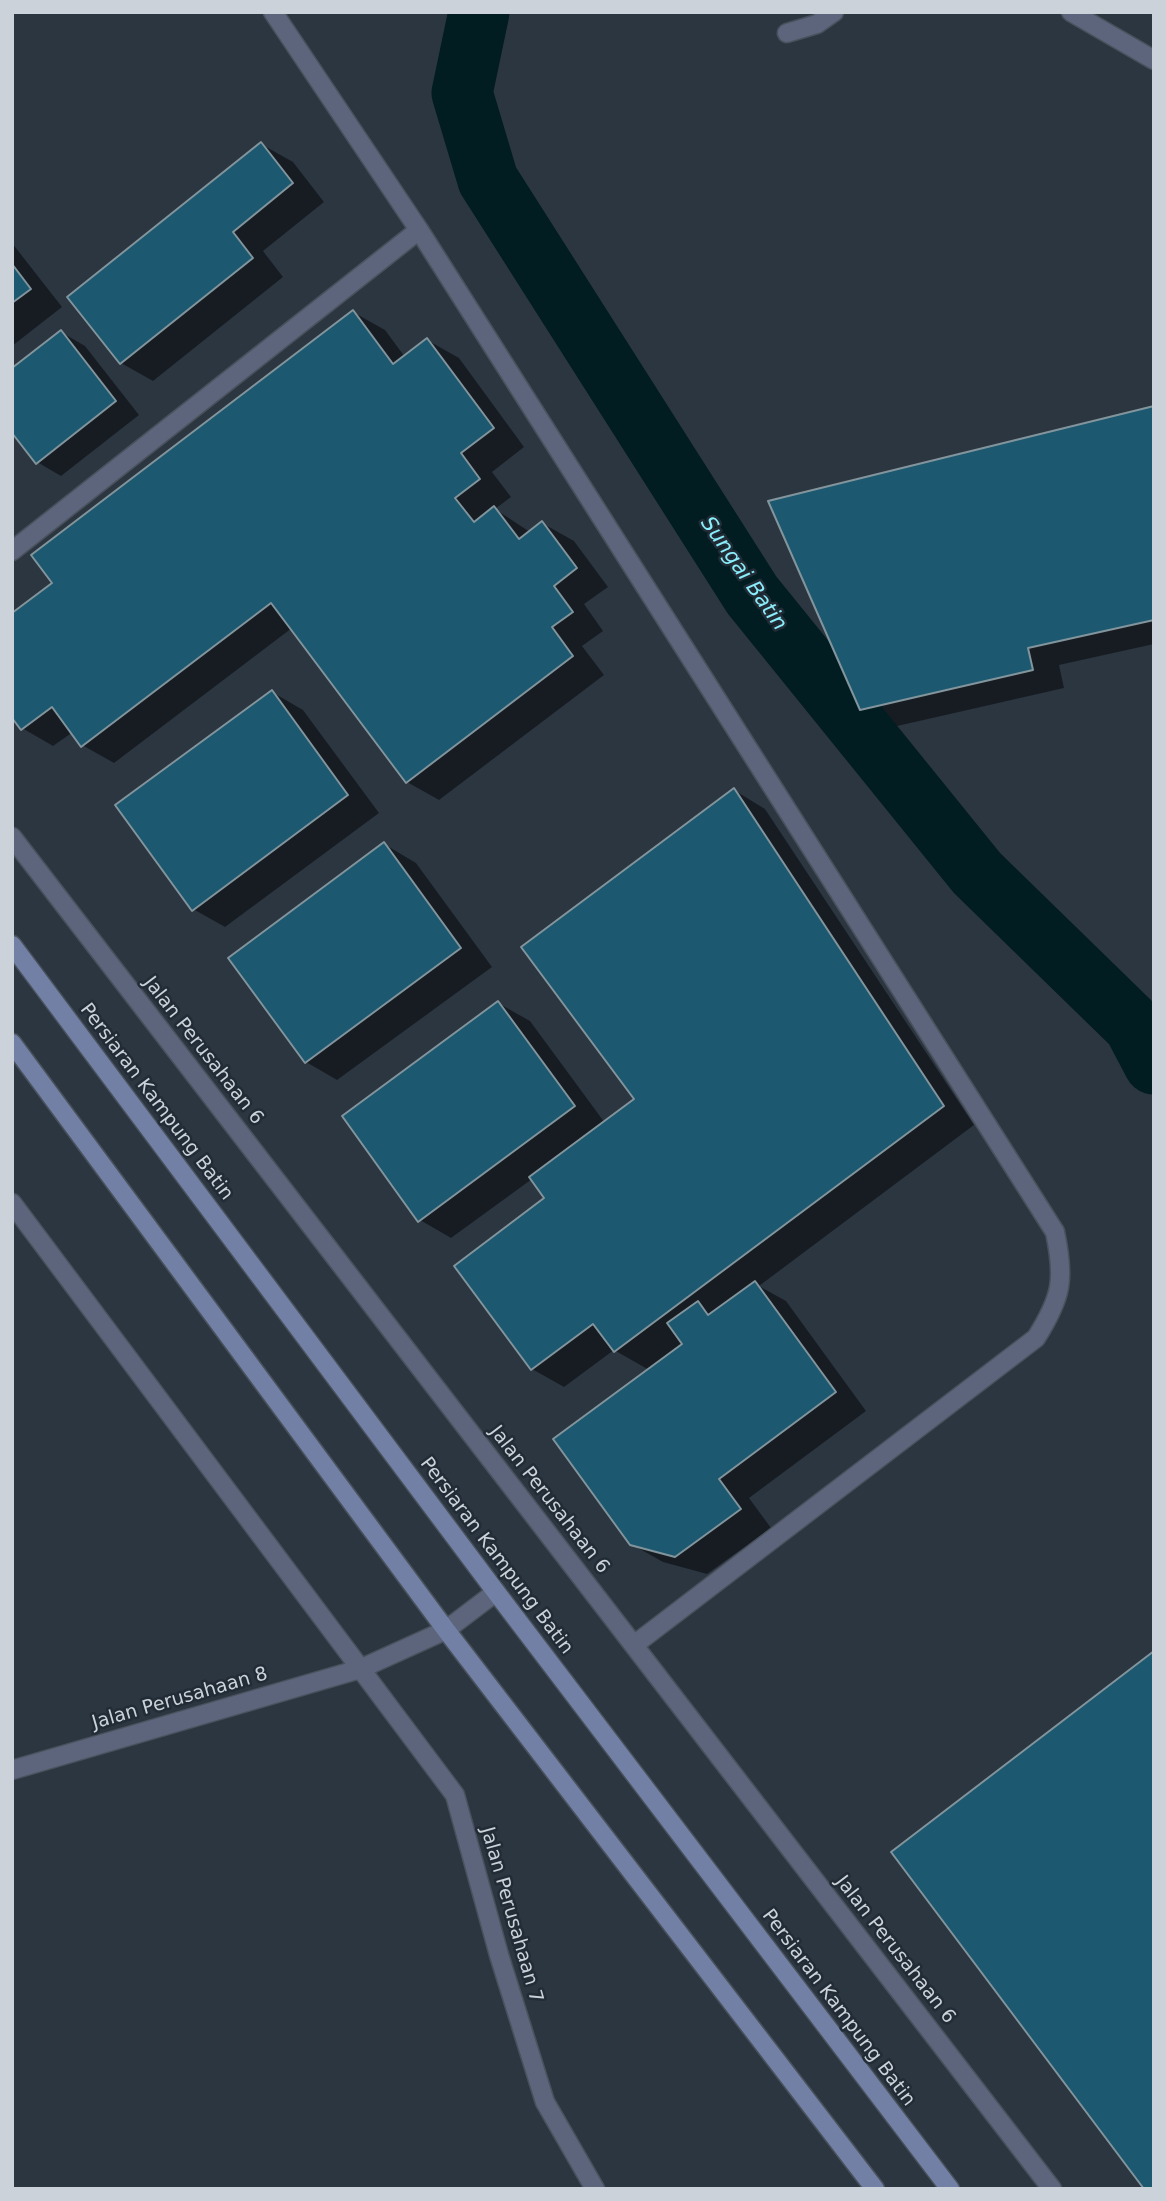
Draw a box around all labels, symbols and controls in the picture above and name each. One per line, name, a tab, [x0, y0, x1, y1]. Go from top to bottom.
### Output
water label: Sungai Batin	[694, 512, 792, 636]
street label: Jalan Perusahaan 6	[138, 972, 268, 1130]
street label: Persiaran Kampung Batin	[74, 999, 238, 1205]
street label: Jalan Perusahaan 6	[484, 1421, 614, 1579]
street label: Persiaran Kampung Batin	[414, 1453, 578, 1659]
street label: Jalan Perusahaan 8	[90, 1663, 270, 1735]
street label: Jalan Perusahaan 7	[475, 1825, 547, 2005]
street label: Jalan Perusahaan 6	[830, 1871, 960, 2029]
street label: Persiaran Kampung Batin	[756, 1905, 920, 2111]

